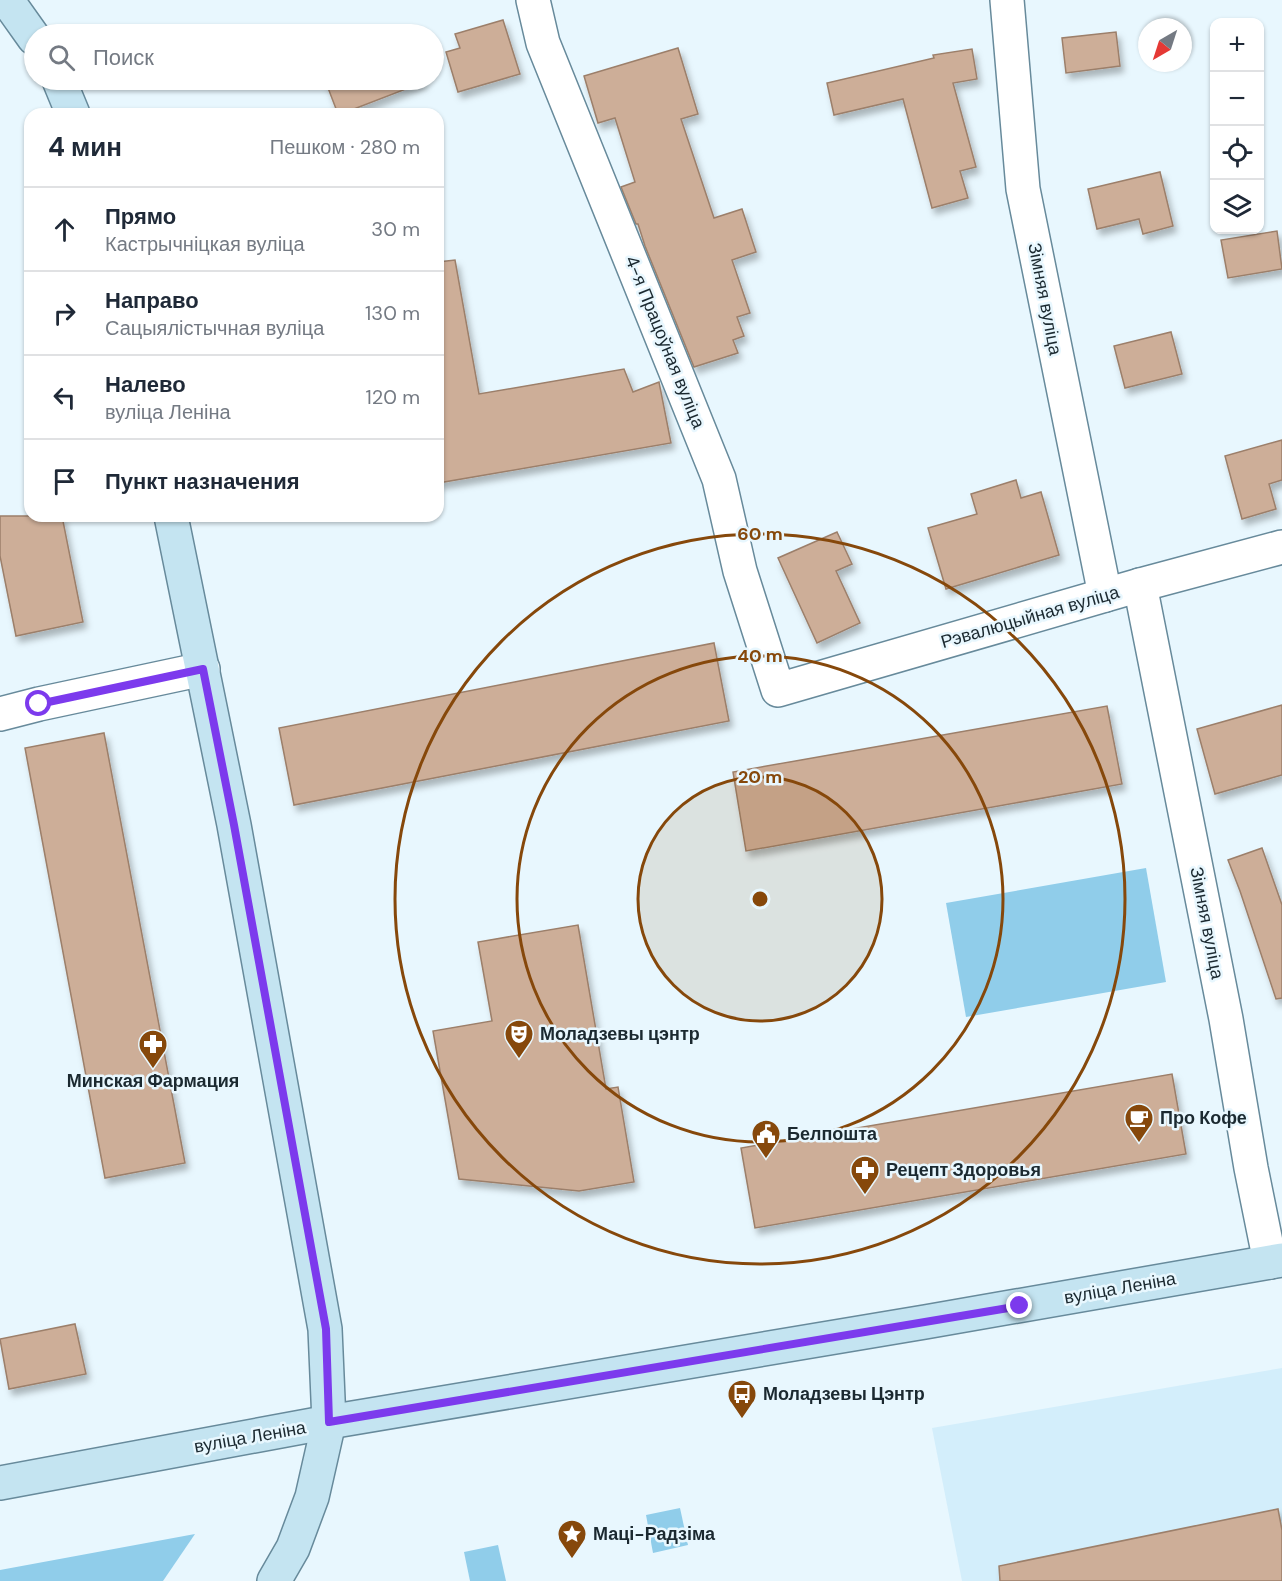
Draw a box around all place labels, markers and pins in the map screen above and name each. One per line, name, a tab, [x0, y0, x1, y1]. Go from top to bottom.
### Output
centre of rings	[750, 889, 770, 909]
theatre icon: Моладзевы цэнтр	[503, 1018, 535, 1060]
place label: Моладзевы цэнтр	[540, 1022, 700, 1046]
pharmacy icon: Минская Фармация	[137, 1028, 169, 1070]
place label: Минская Фармация	[67, 1069, 239, 1093]
cafe icon: Про Кофе	[1123, 1102, 1155, 1144]
place label: Про Кофе	[1160, 1106, 1247, 1130]
public building icon: Белпошта	[750, 1118, 782, 1160]
place label: Белпошта	[787, 1122, 878, 1146]
pharmacy icon: Рецепт Здоровья	[849, 1154, 881, 1196]
place label: Рецепт Здоровья	[886, 1158, 1041, 1182]
bus stop icon: Моладзевы Цэнтр	[726, 1378, 758, 1420]
place label: Моладзевы Цэнтр	[763, 1382, 925, 1406]
place icon: Маці-Радзіма	[556, 1518, 588, 1560]
place label: Маці-Радзіма	[593, 1522, 716, 1546]

